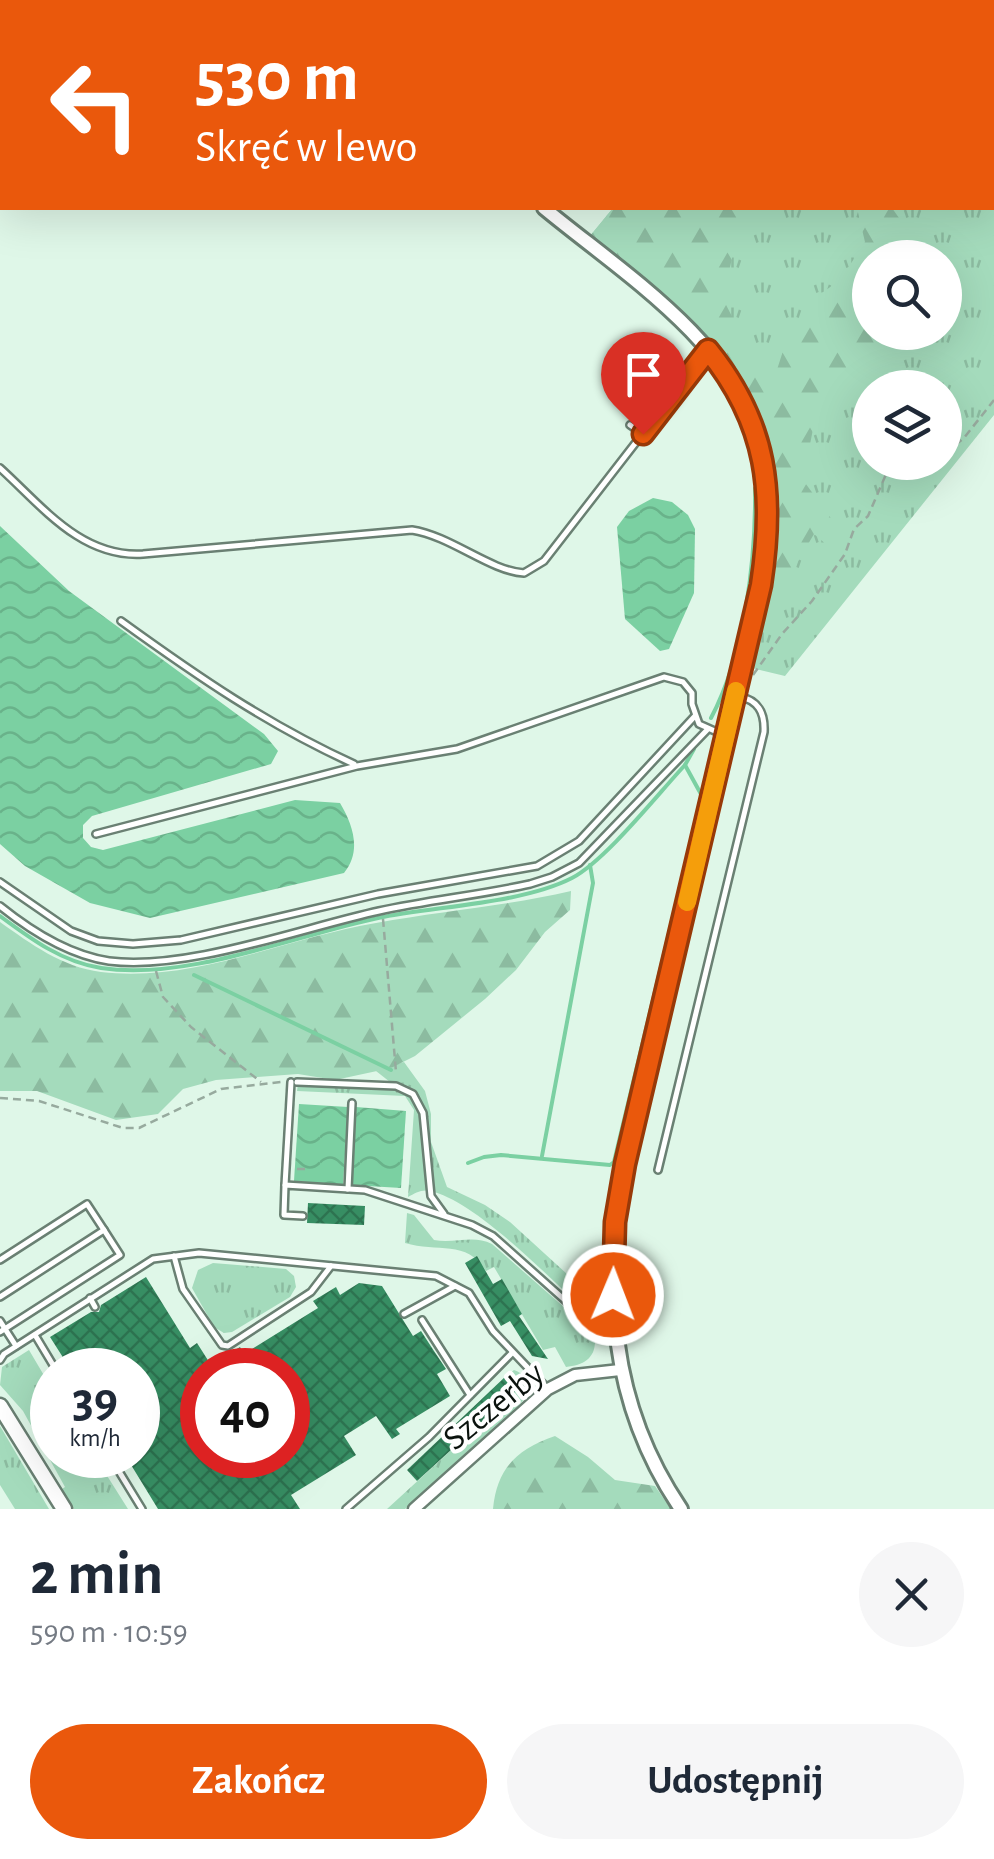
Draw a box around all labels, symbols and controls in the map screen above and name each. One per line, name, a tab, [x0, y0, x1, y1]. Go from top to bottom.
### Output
icon: left	[30, 40, 160, 170]
text: 530 m	[195, 43, 359, 113]
text: Skręć w lewo	[195, 125, 418, 170]
map controls	[852, 240, 962, 480]
button: search	[852, 240, 962, 350]
pin	[601, 332, 686, 435]
icon: arrive	[616, 347, 671, 402]
button: layers	[852, 370, 962, 480]
position arrow	[561, 1243, 665, 1347]
speed limit sign: 40	[180, 1348, 310, 1478]
street label: Szczerby	[437, 1355, 551, 1457]
text: 39	[72, 1376, 118, 1426]
text: km/h	[69, 1426, 121, 1451]
button: close	[859, 1542, 964, 1647]
text: 2 min	[30, 1545, 163, 1605]
text: 590 m · 10:59	[30, 1616, 188, 1648]
button: Zakończ	[30, 1724, 487, 1839]
button: Udostępnij	[507, 1724, 964, 1839]

